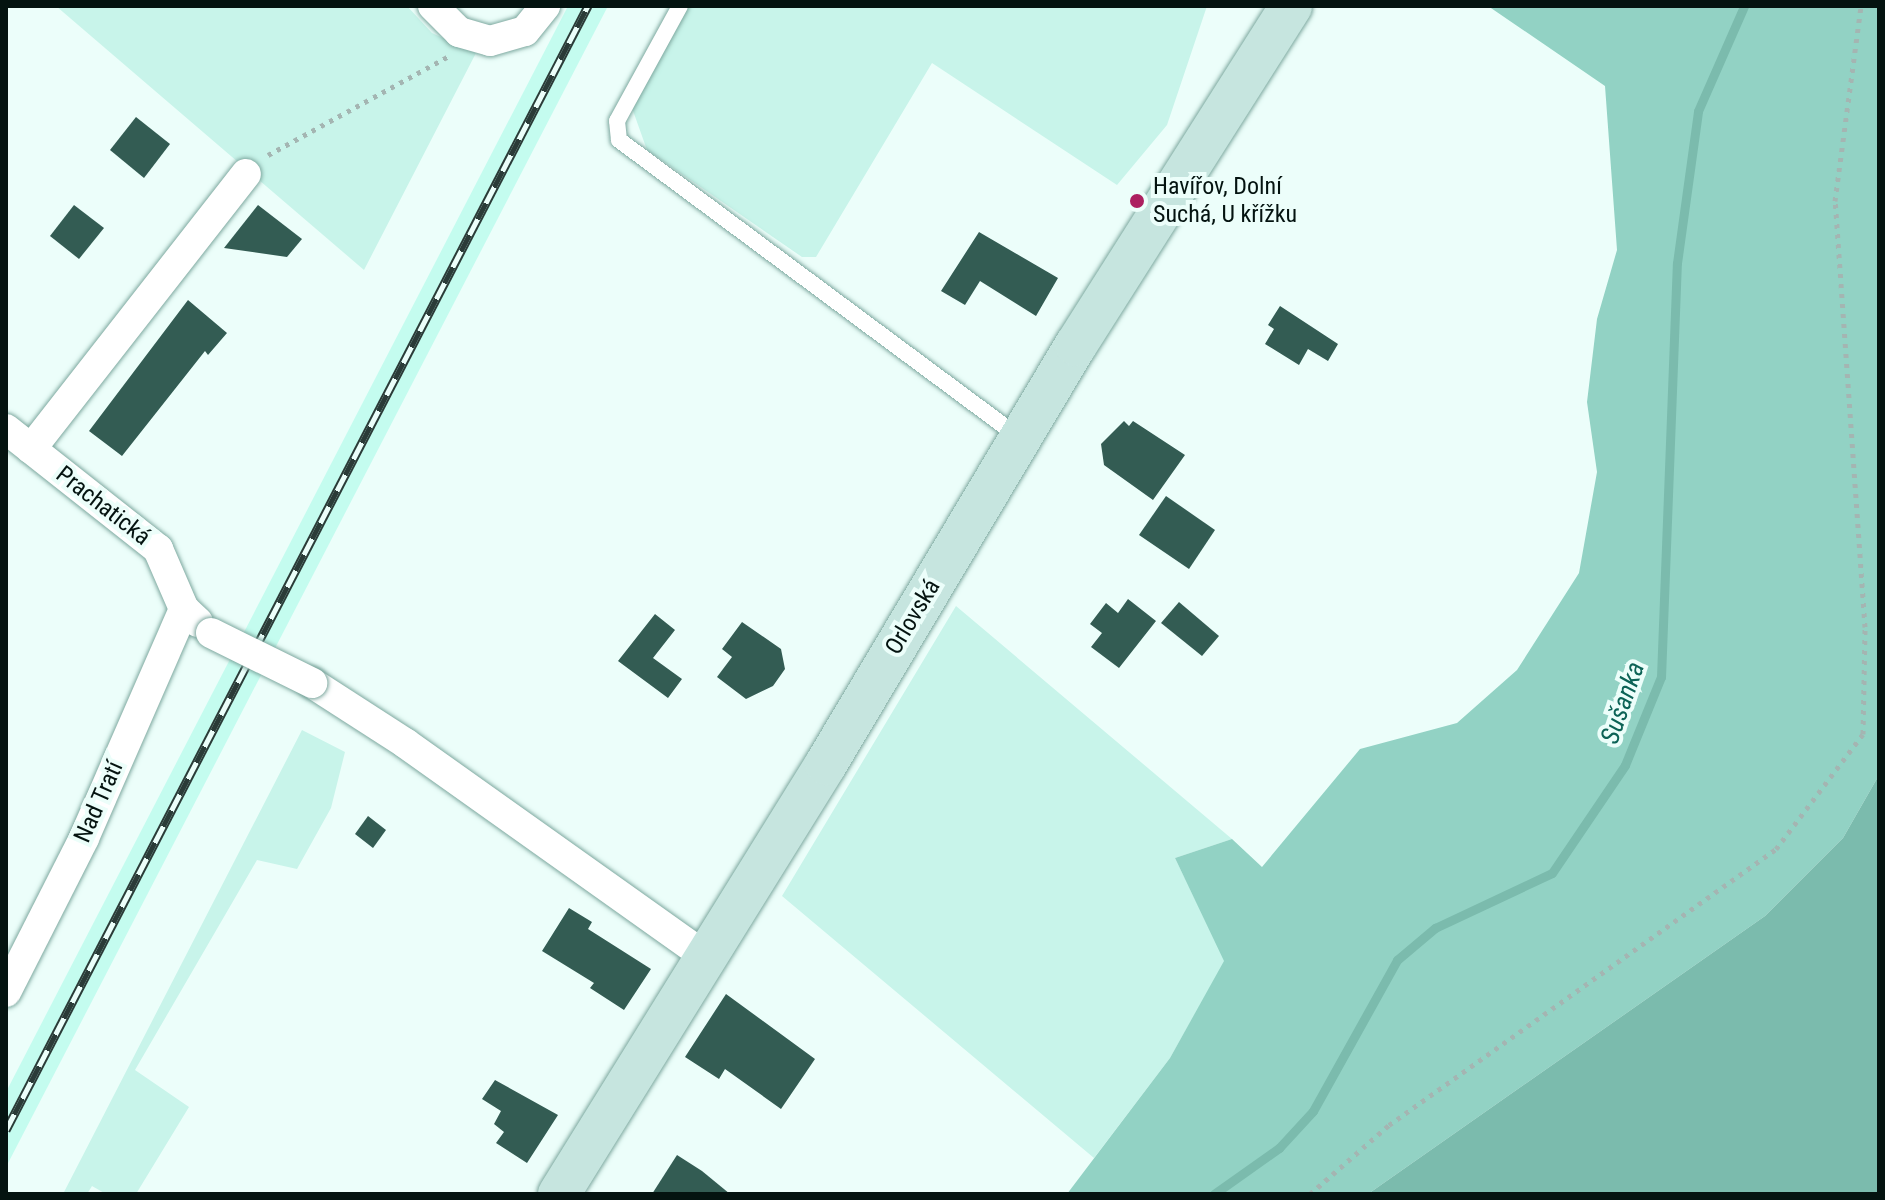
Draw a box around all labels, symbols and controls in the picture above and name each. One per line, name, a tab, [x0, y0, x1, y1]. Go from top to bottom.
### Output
place label: Havířov, Dolní Suchá, U křížku	[1153, 173, 1297, 229]
marker: Havířov, Dolní Suchá, U křížku	[1128, 192, 1146, 210]
street label: Prachatická	[50, 460, 156, 552]
street label: Orlovská	[879, 574, 947, 660]
water label: Sušanka	[1594, 658, 1652, 748]
street label: Nad Tratí	[68, 757, 130, 847]

